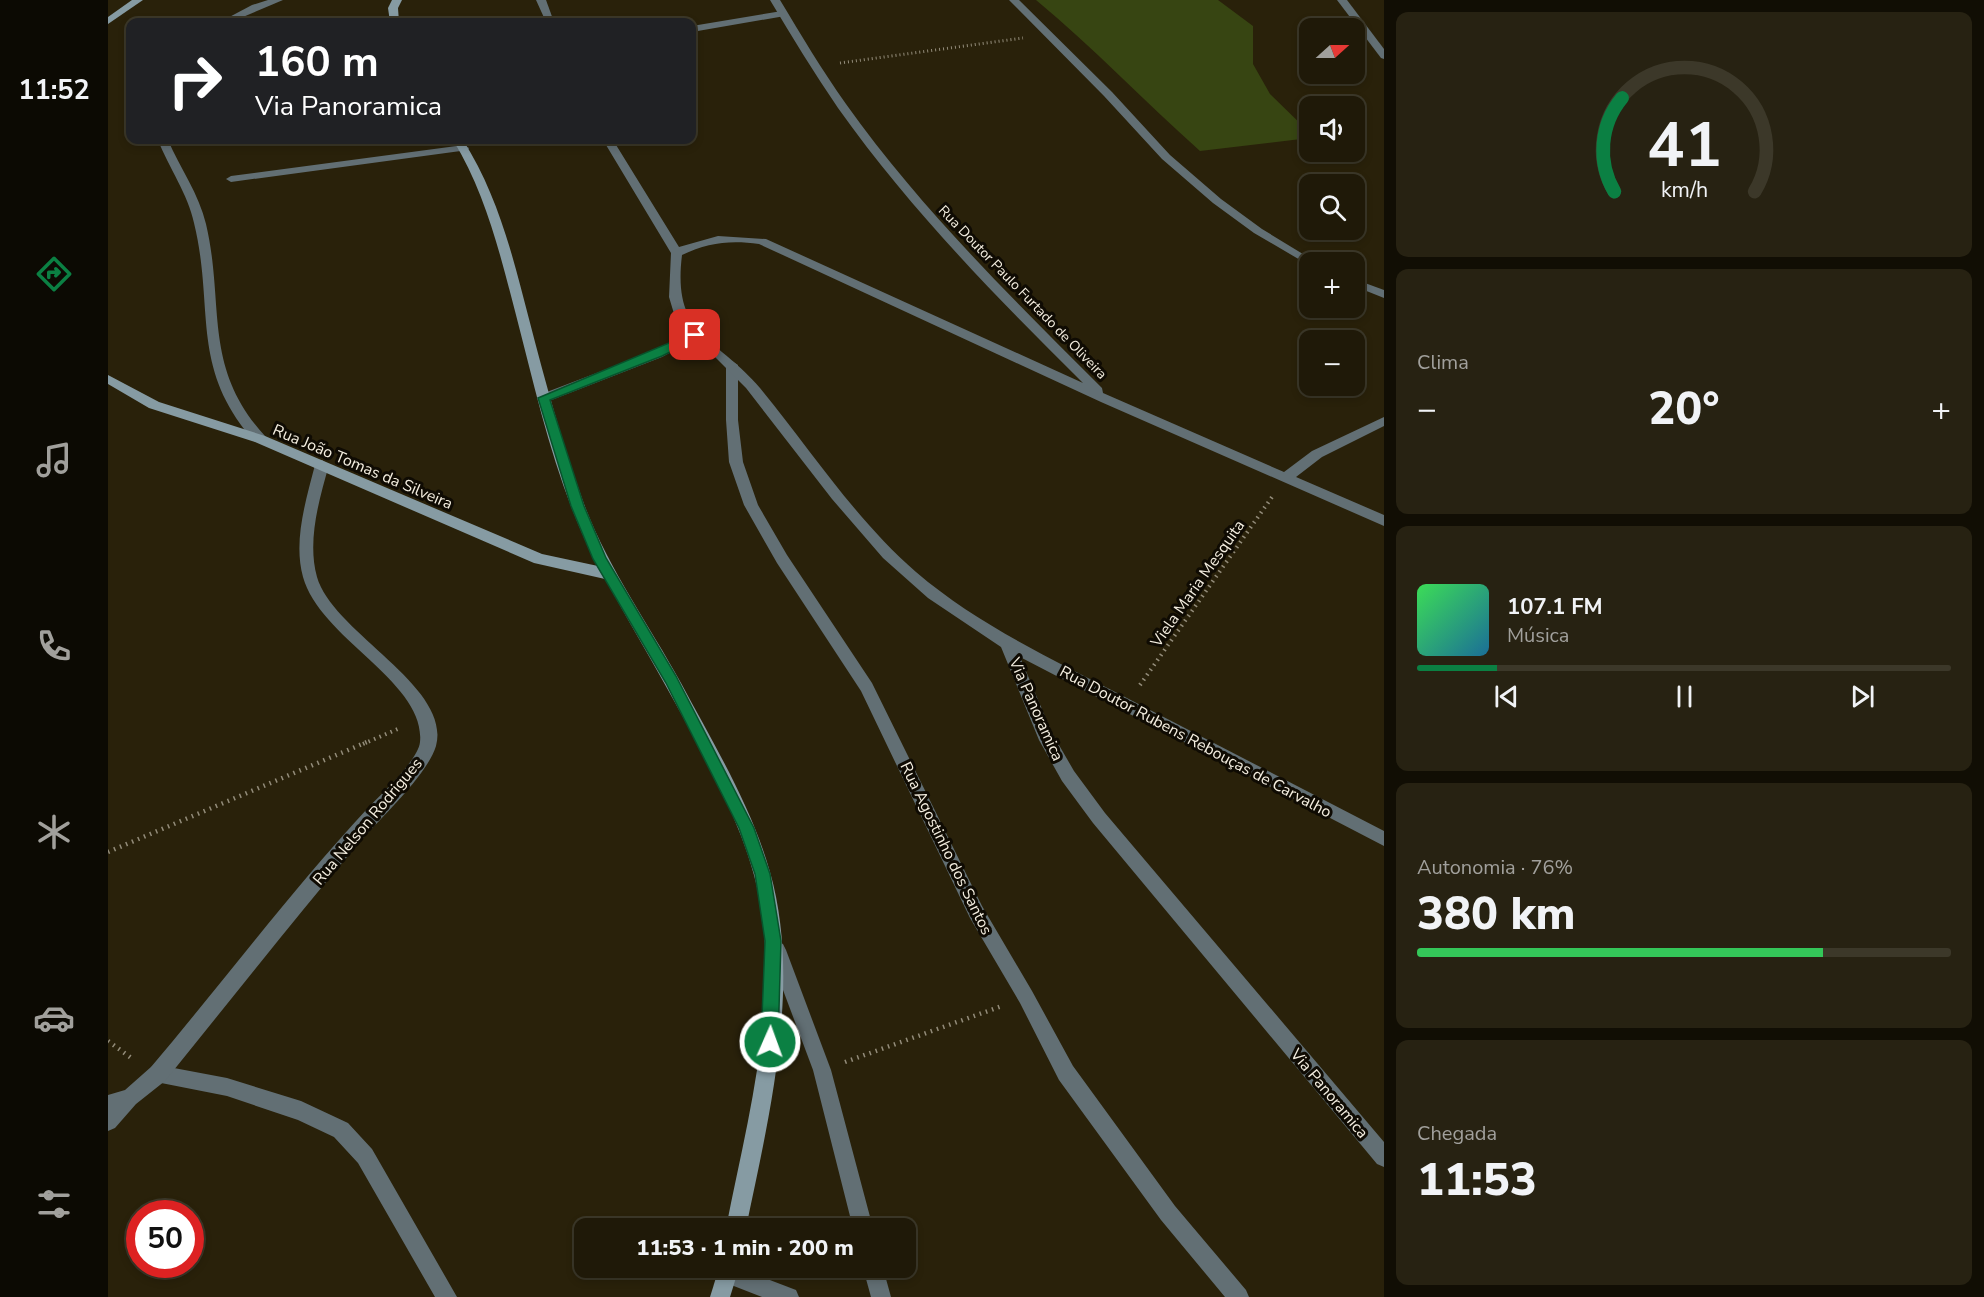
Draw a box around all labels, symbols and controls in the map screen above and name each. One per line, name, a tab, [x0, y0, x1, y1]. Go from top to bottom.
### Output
north arrow	[1299, 18, 1365, 84]
map controls	[1299, 18, 1365, 396]
text: 160 m	[255, 34, 379, 91]
icon: right	[156, 42, 234, 120]
text: 11:52	[18, 72, 90, 109]
text: Via Panoramica	[255, 88, 442, 125]
button: sound	[1299, 96, 1365, 162]
text: 41	[1647, 103, 1721, 188]
button: search	[1299, 174, 1365, 240]
text: km/h	[1660, 175, 1708, 205]
street label: Rua Doutor Paulo Furtado de Oliveira	[934, 201, 1111, 383]
button: +	[1299, 252, 1365, 318]
icon: directions	[33, 253, 75, 295]
pin	[669, 309, 720, 360]
icon: arrive	[678, 318, 711, 351]
button: −	[1299, 330, 1365, 396]
text: Clima	[1417, 349, 1469, 376]
text: 20°	[1648, 379, 1720, 440]
text: −	[1417, 387, 1437, 432]
text: +	[1931, 387, 1951, 432]
street label: Rua João Tomas da Silveira	[269, 419, 456, 515]
icon: music	[33, 439, 75, 481]
street label: Viela Maria Mesquita	[1145, 516, 1250, 652]
text: 107.1 FM	[1507, 592, 1603, 622]
text: Música	[1507, 622, 1569, 649]
icon: phone	[33, 625, 75, 667]
street label: Via Panoramica	[1003, 653, 1069, 765]
street label: Rua Doutor Rubens Rebouças de Carvalho	[1056, 661, 1335, 823]
icon: previous	[1490, 680, 1523, 713]
icon: pause	[1668, 680, 1701, 713]
icon: next	[1846, 680, 1879, 713]
street label: Rua Nelson Rodrigues	[308, 753, 428, 890]
street label: Rua Agostinho dos Santos	[895, 758, 998, 939]
icon: climate	[33, 811, 75, 853]
text: Autonomia · 76%	[1417, 854, 1573, 881]
text: 380 km	[1417, 884, 1576, 945]
icon: car	[33, 997, 75, 1039]
position arrow	[738, 1010, 802, 1074]
street label: Via Panoramica	[1285, 1043, 1373, 1143]
text: Chegada	[1417, 1120, 1497, 1147]
text: 11:53	[1417, 1150, 1537, 1211]
icon: filters	[33, 1183, 75, 1225]
speed limit sign: 50	[126, 1200, 204, 1278]
text: 11:53 · 1 min · 200 m	[636, 1233, 854, 1263]

